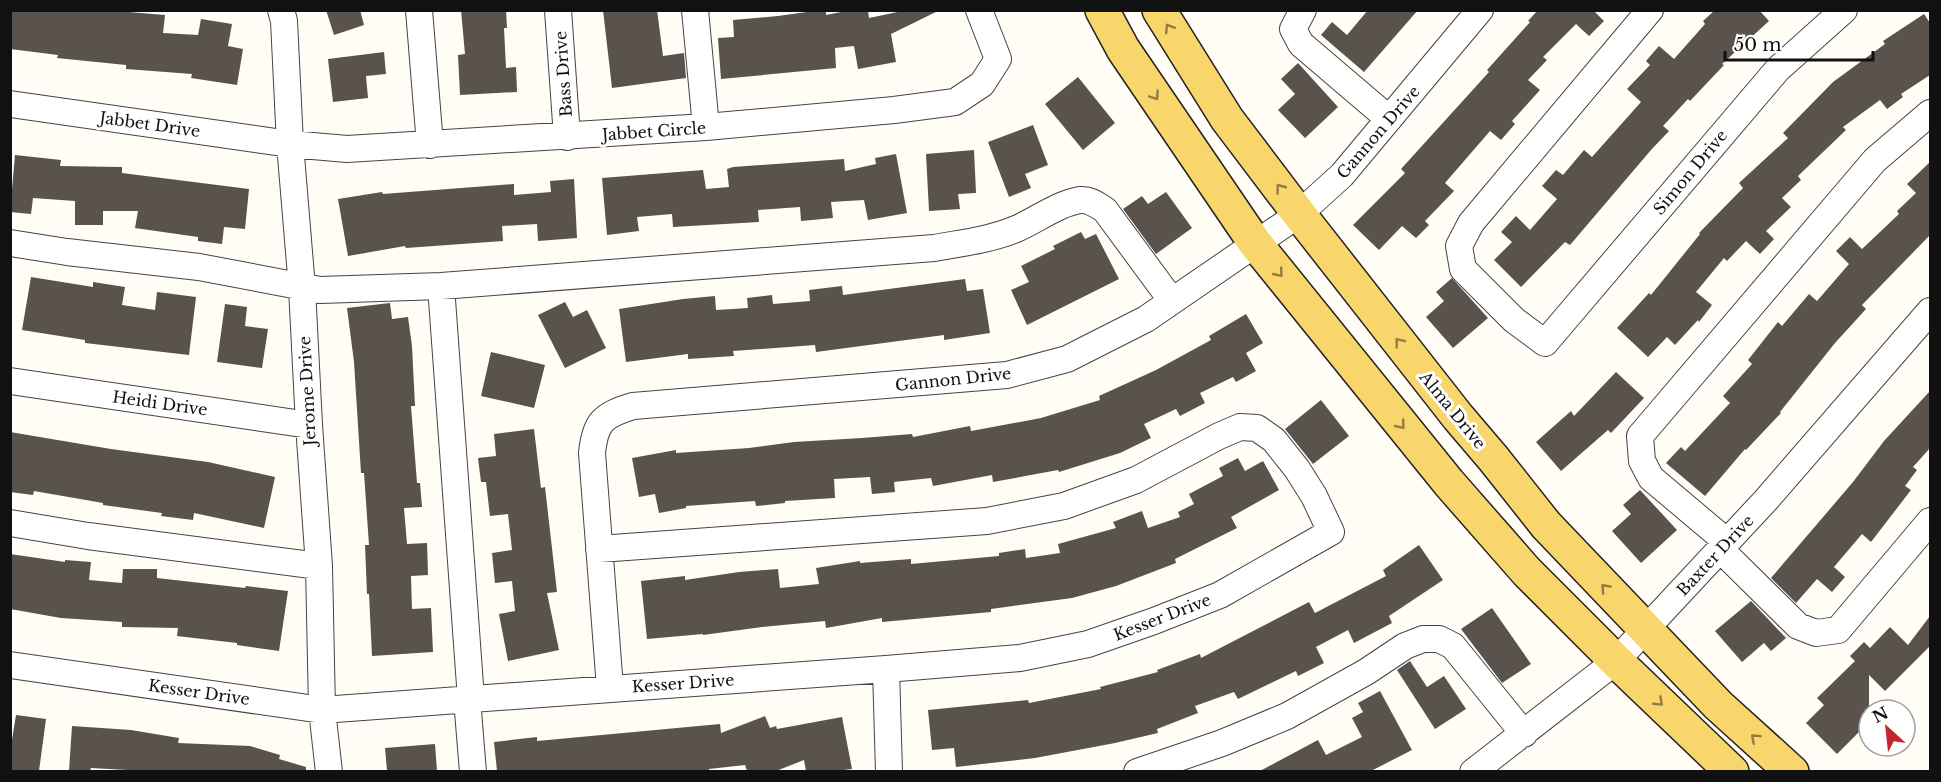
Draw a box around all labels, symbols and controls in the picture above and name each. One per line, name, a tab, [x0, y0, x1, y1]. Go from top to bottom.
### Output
one-way arrow	[1166, 23, 1177, 34]
scale bar	[1725, 24, 1874, 62]
street label: Bass Drive	[550, 30, 576, 118]
text: 50 m	[1734, 34, 1782, 56]
street label: Gannon Drive	[1332, 81, 1424, 183]
one-way arrow	[1147, 90, 1159, 100]
street label: Jabbet Drive	[97, 107, 201, 141]
street label: Jabbet Circle	[599, 117, 707, 145]
street label: Simon Drive	[1649, 125, 1731, 219]
one-way arrow	[1276, 184, 1287, 195]
one-way arrow	[1271, 266, 1282, 277]
street label: Jerome Drive	[294, 336, 320, 448]
one-way arrow	[1396, 338, 1407, 349]
street label: Gannon Drive	[894, 363, 1012, 395]
street label: Alma Drive	[1415, 367, 1490, 453]
street label: Heidi Drive	[111, 386, 209, 420]
one-way arrow	[1394, 418, 1405, 429]
street label: Baxter Drive	[1672, 510, 1758, 600]
one-way arrow	[1602, 584, 1613, 595]
street label: Kesser Drive	[1111, 589, 1213, 645]
street label: Kesser Drive	[631, 669, 735, 697]
street label: Kesser Drive	[147, 675, 251, 709]
one-way arrow	[1651, 694, 1662, 705]
north arrow	[1857, 698, 1917, 758]
text: N	[1869, 702, 1891, 727]
one-way arrow	[1751, 734, 1762, 745]

